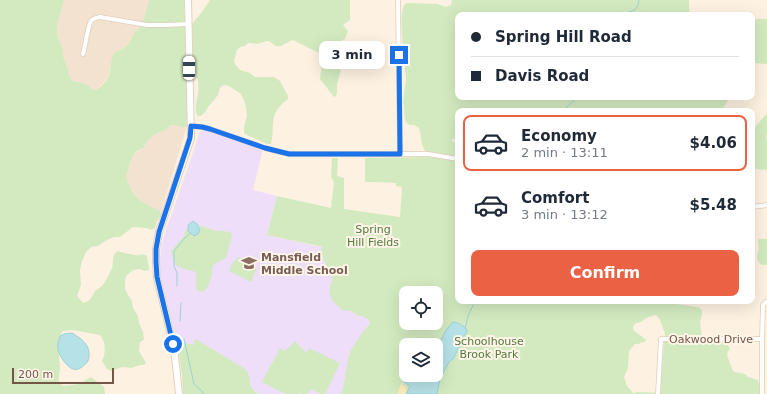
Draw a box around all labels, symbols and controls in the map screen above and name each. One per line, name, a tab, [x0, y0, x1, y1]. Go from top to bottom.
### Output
text: Spring Hill Road	[495, 28, 632, 46]
callout: 3 min	[319, 41, 385, 69]
route end	[390, 46, 408, 64]
text: 3 min	[332, 47, 372, 62]
car	[183, 56, 195, 80]
text: Davis Road	[495, 67, 589, 85]
icon: car	[473, 125, 509, 161]
text: Economy	[521, 127, 597, 145]
text: $4.06	[690, 134, 737, 152]
text: 2 min · 13:11	[521, 145, 608, 160]
icon: car	[473, 187, 509, 223]
text: Comfort	[521, 189, 589, 207]
text: $5.48	[690, 196, 737, 214]
text: 3 min · 13:12	[521, 207, 608, 222]
park label: Spring Hill Fields	[347, 223, 399, 249]
button: Confirm	[471, 250, 739, 296]
place label: Mansfield Middle School	[261, 251, 348, 277]
school or university icon: Mansfield Middle School	[240, 254, 258, 272]
map controls	[399, 286, 443, 382]
button: locate	[399, 286, 443, 330]
street label: Oakwood Drive	[669, 333, 753, 346]
route start	[164, 335, 182, 353]
park label: Schoolhouse Brook Park	[454, 335, 524, 361]
button: layers	[399, 338, 443, 382]
scale bar	[12, 366, 114, 385]
text: 200 m	[18, 368, 53, 381]

